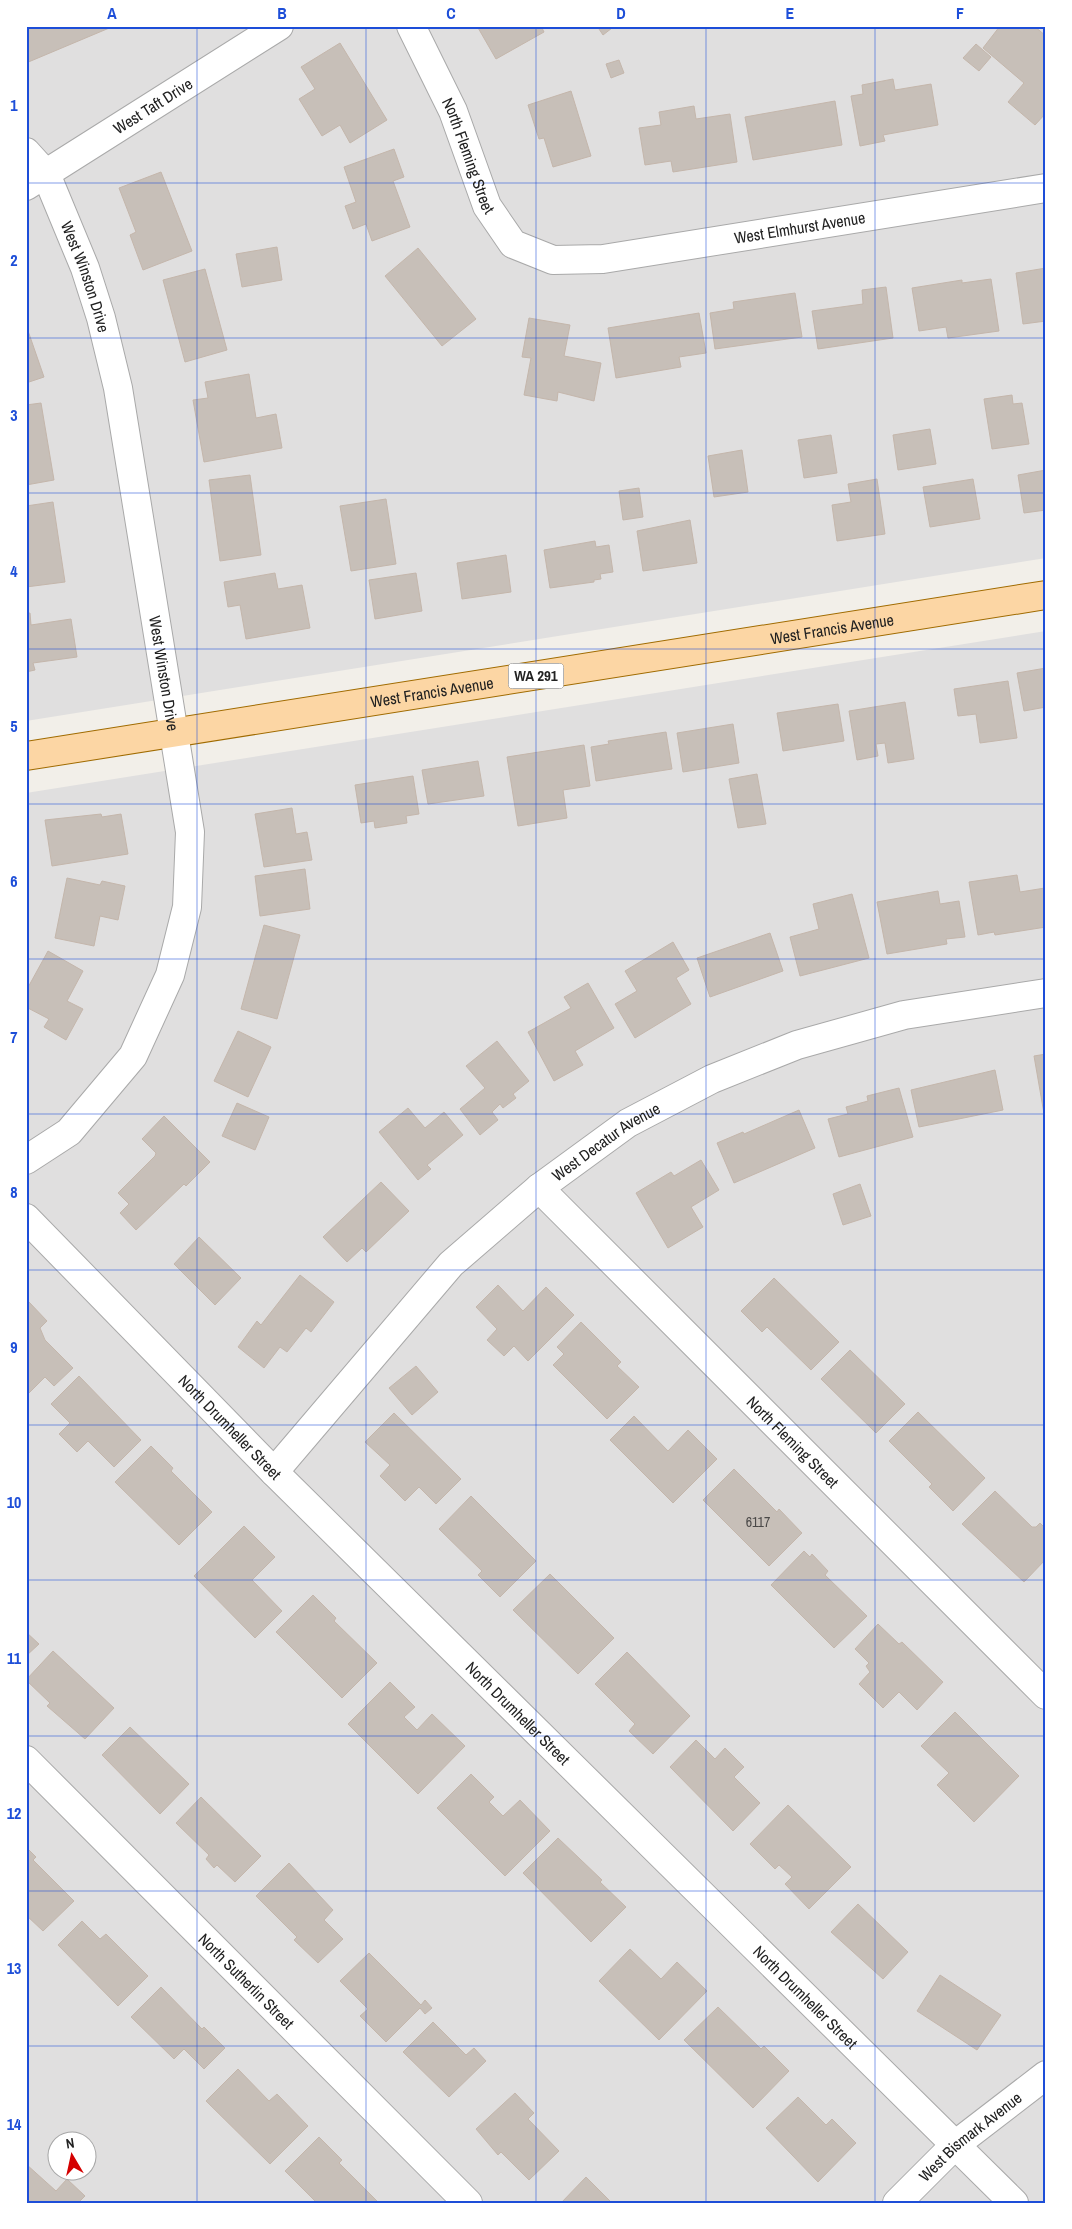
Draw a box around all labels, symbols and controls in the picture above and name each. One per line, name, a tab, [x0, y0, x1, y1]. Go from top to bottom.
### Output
text: A	[107, 2, 117, 24]
text: B	[277, 2, 287, 24]
text: C	[446, 2, 456, 24]
text: D	[616, 2, 626, 24]
text: E	[786, 2, 795, 24]
text: F	[956, 2, 964, 24]
street label: West Taft Drive	[109, 73, 197, 139]
text: 1	[10, 94, 18, 116]
street label: North Fleming Street	[437, 94, 500, 218]
street label: West Elmhurst Avenue	[733, 206, 867, 249]
street label: West Winston Drive	[56, 218, 115, 334]
text: 2	[10, 249, 18, 271]
text: 3	[10, 404, 18, 426]
text: 4	[10, 560, 18, 582]
street label: West Francis Avenue	[769, 608, 895, 649]
street label: West Winston Drive	[144, 614, 184, 733]
road number: WA 291	[508, 664, 564, 688]
street label: West Francis Avenue	[369, 671, 495, 712]
text: 5	[10, 715, 18, 737]
text: 6	[10, 870, 18, 892]
text: 7	[10, 1026, 18, 1048]
street label: West Decatur Avenue	[547, 1097, 664, 1186]
text: 8	[10, 1181, 18, 1203]
text: 9	[10, 1336, 18, 1358]
street label: North Drumheller Street	[174, 1370, 286, 1485]
street label: North Fleming Street	[742, 1391, 844, 1493]
text: 10	[7, 1491, 21, 1513]
house number: 6117	[746, 1513, 770, 1531]
text: 11	[7, 1647, 22, 1669]
street label: North Drumheller Street	[461, 1657, 575, 1770]
text: 12	[7, 1802, 21, 1824]
street label: North Sutherlin Street	[194, 1928, 299, 2034]
street label: North Drumheller Street	[748, 1940, 863, 2054]
text: 13	[7, 1957, 21, 1979]
street label: West Bismark Avenue	[914, 2087, 1026, 2186]
text: 14	[7, 2113, 22, 2135]
north arrow	[48, 2132, 98, 2182]
text: N	[64, 2134, 75, 2153]

